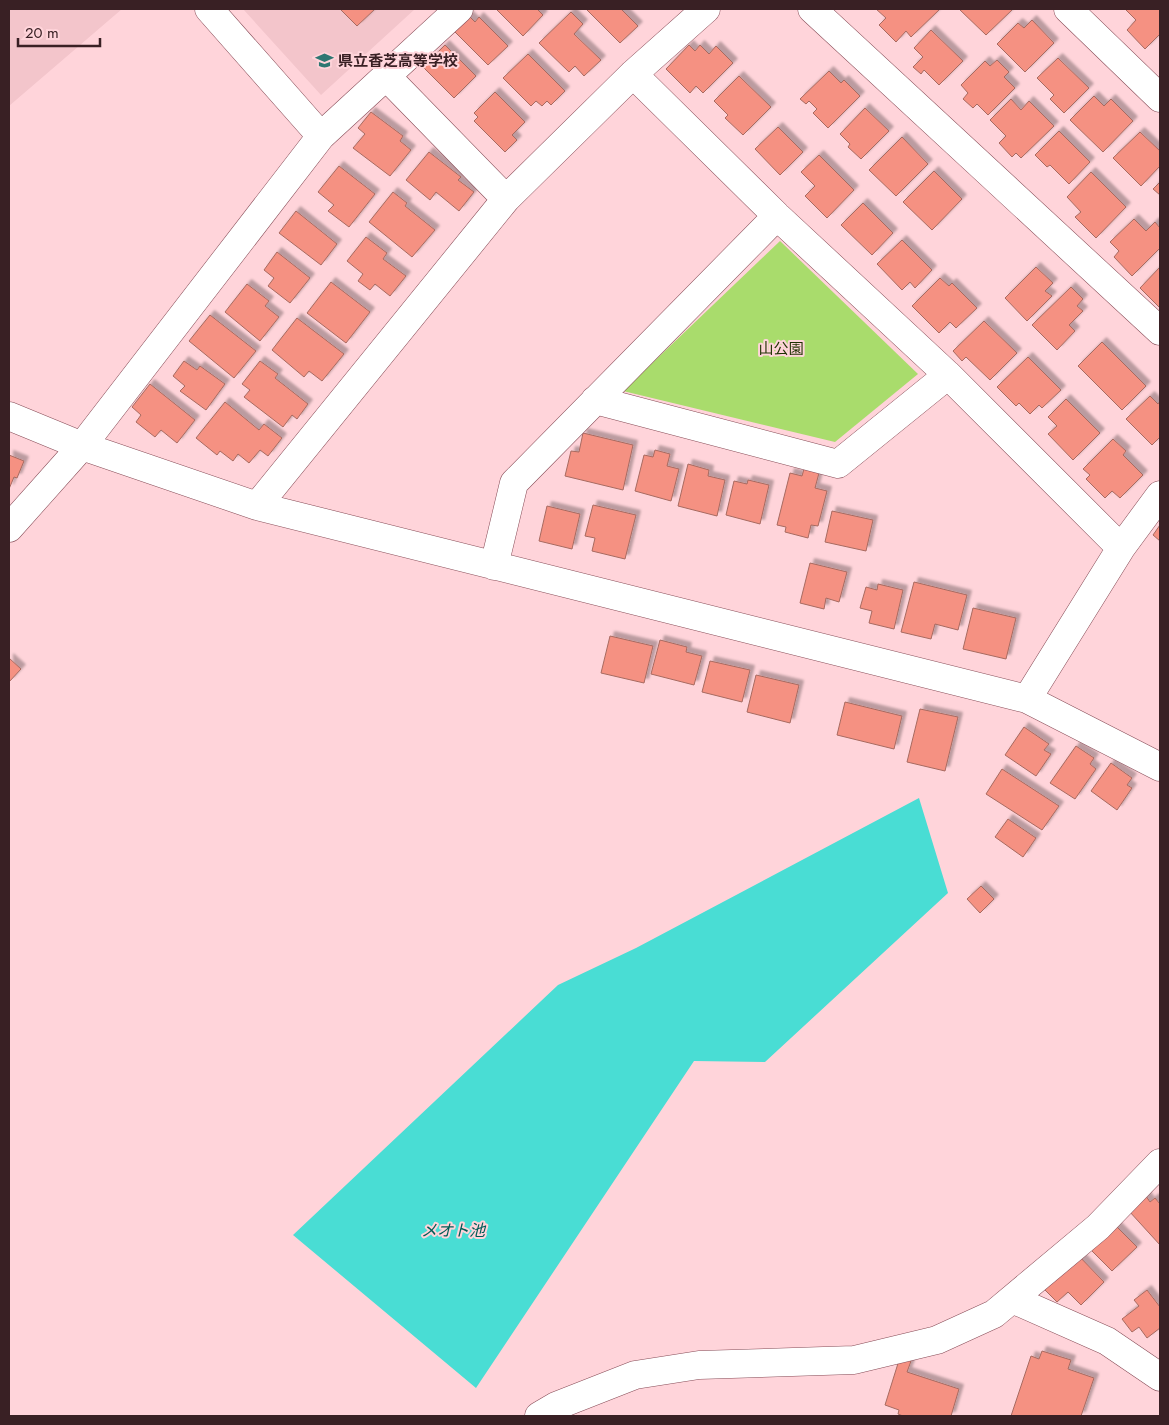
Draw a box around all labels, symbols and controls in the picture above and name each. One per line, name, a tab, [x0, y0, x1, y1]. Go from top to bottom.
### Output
scale bar	[18, 15, 100, 47]
text: 20 m	[25, 22, 59, 44]
place label: 県立香芝高等学校	[338, 50, 458, 72]
school or university icon: 県立香芝高等学校	[314, 51, 334, 71]
park label: 山公園	[758, 338, 804, 360]
water label: メオト池	[421, 1219, 487, 1242]

